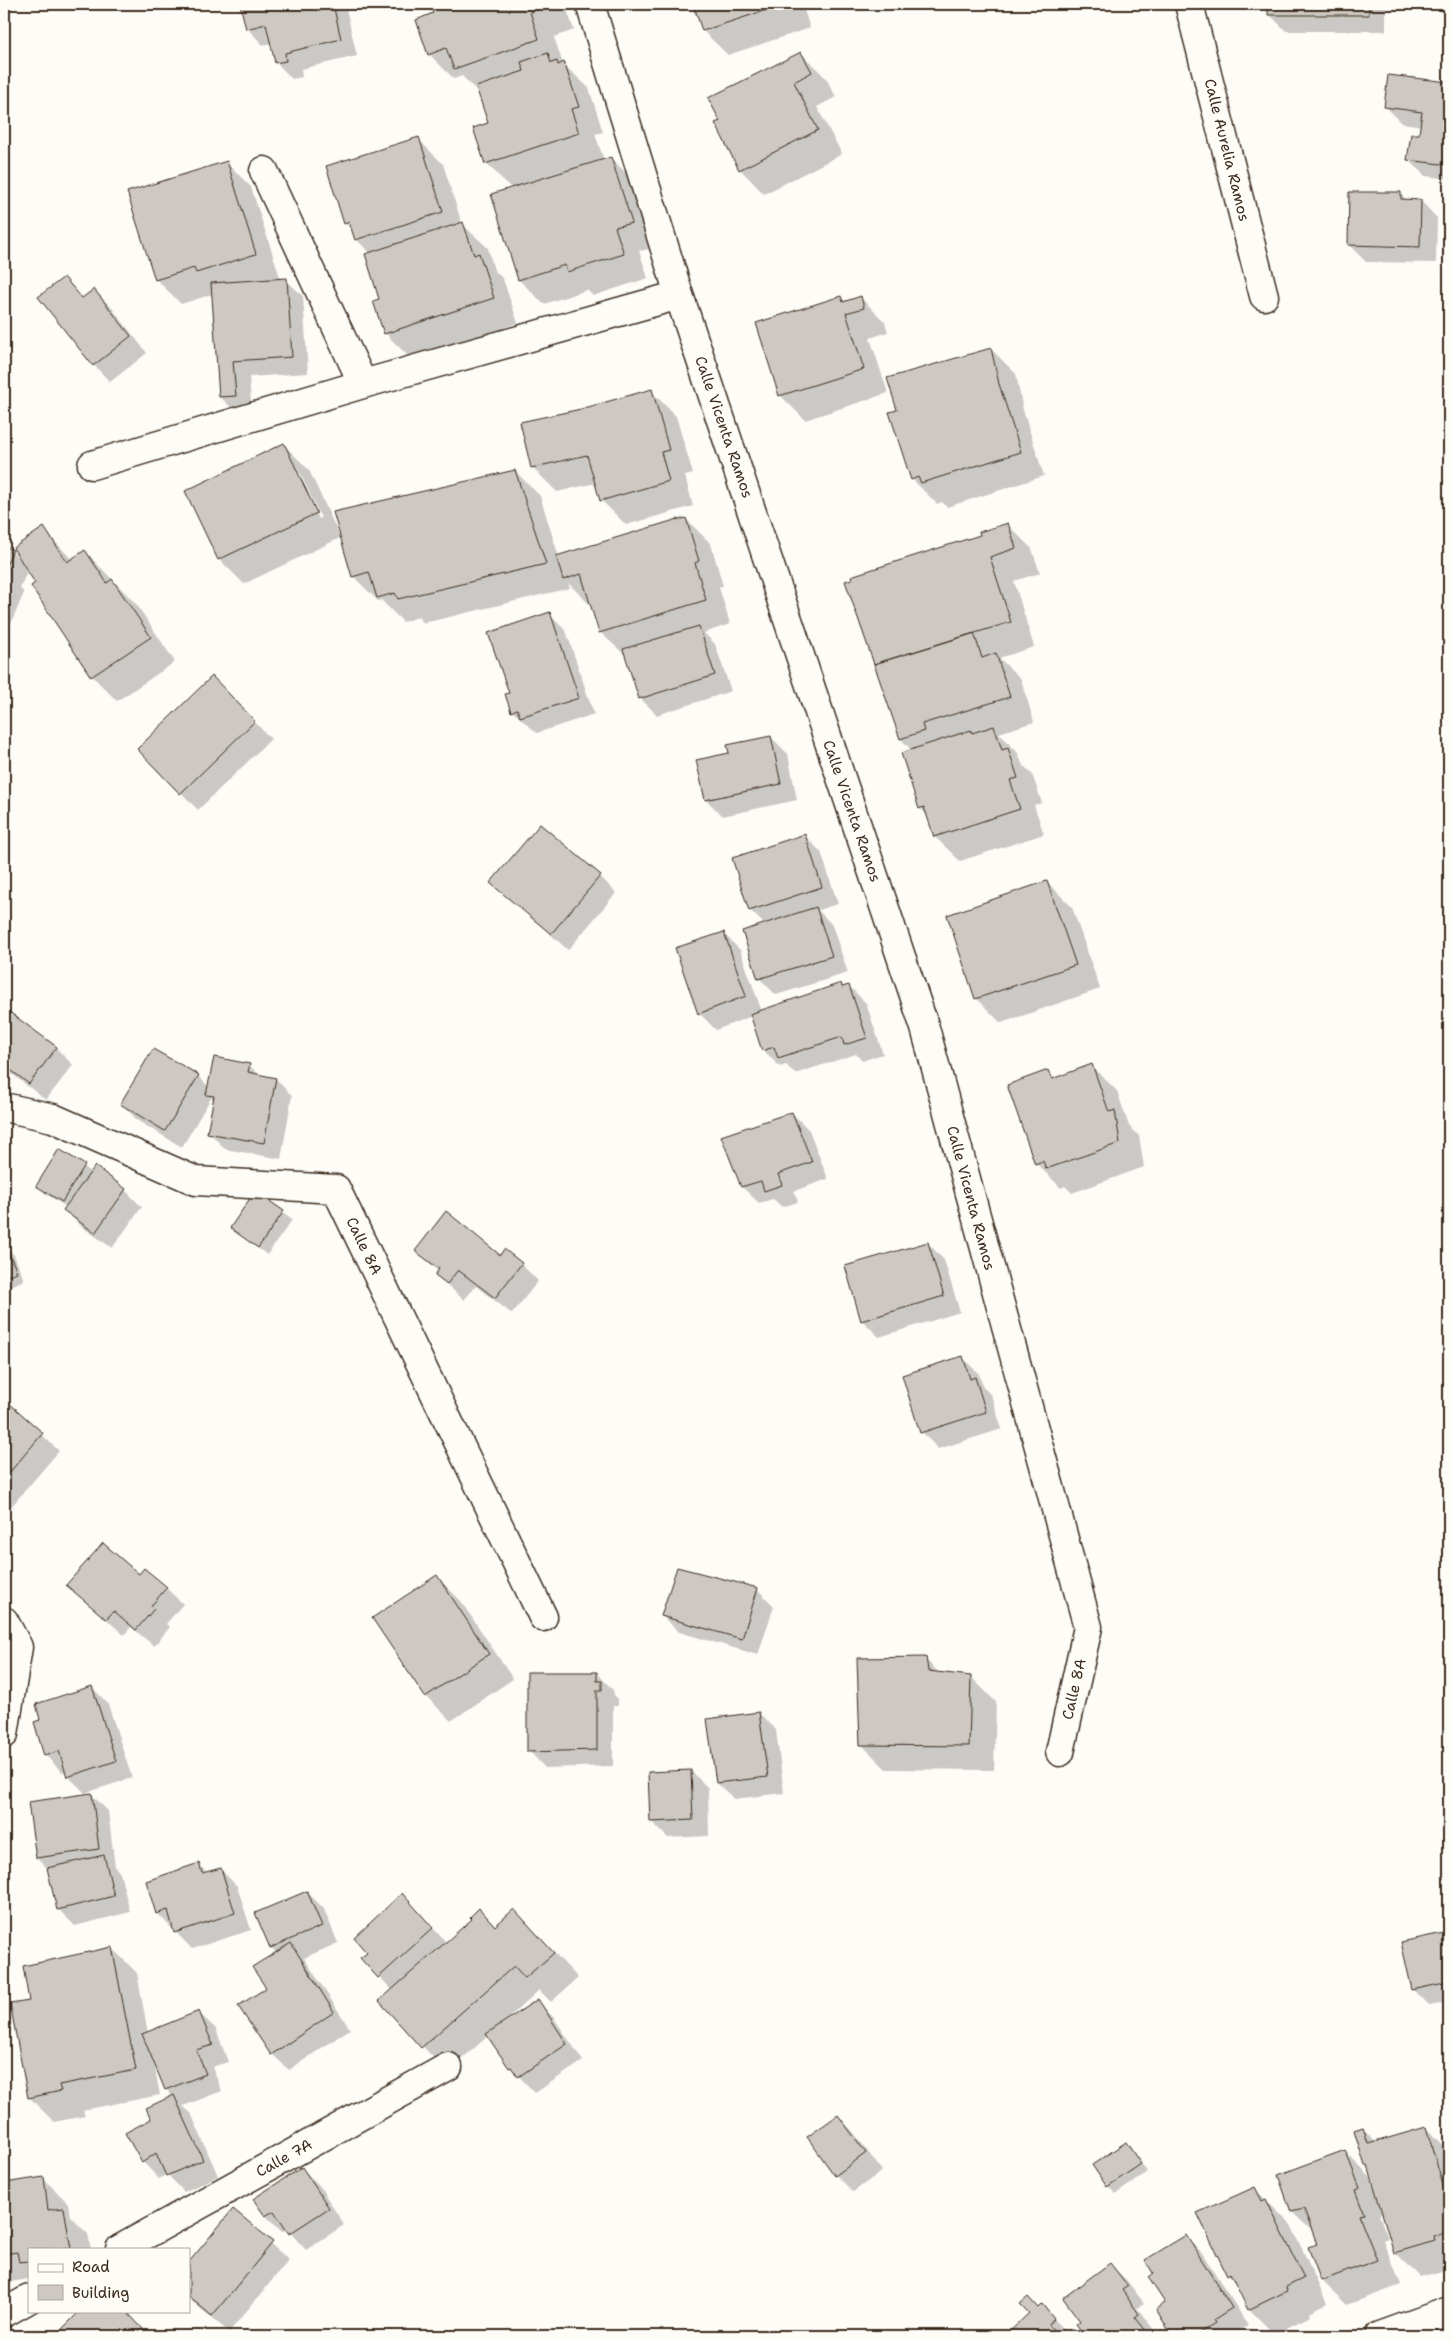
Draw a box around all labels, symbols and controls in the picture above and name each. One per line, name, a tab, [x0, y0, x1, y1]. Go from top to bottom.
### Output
street label: Calle Aurelia Ramos	[1200, 77, 1254, 223]
street label: Calle Vicenta Ramos	[690, 353, 758, 501]
street label: Calle Vicenta Ramos	[818, 737, 886, 885]
street label: Calle Vicenta Ramos	[942, 1124, 1000, 1272]
street label: Calle 8A	[341, 1214, 387, 1278]
street label: Calle 8A	[1057, 1656, 1091, 1722]
street label: Calle 7A	[252, 2134, 316, 2182]
legend	[28, 2248, 190, 2312]
text: Road	[72, 2257, 110, 2277]
text: Building	[72, 2283, 129, 2303]

